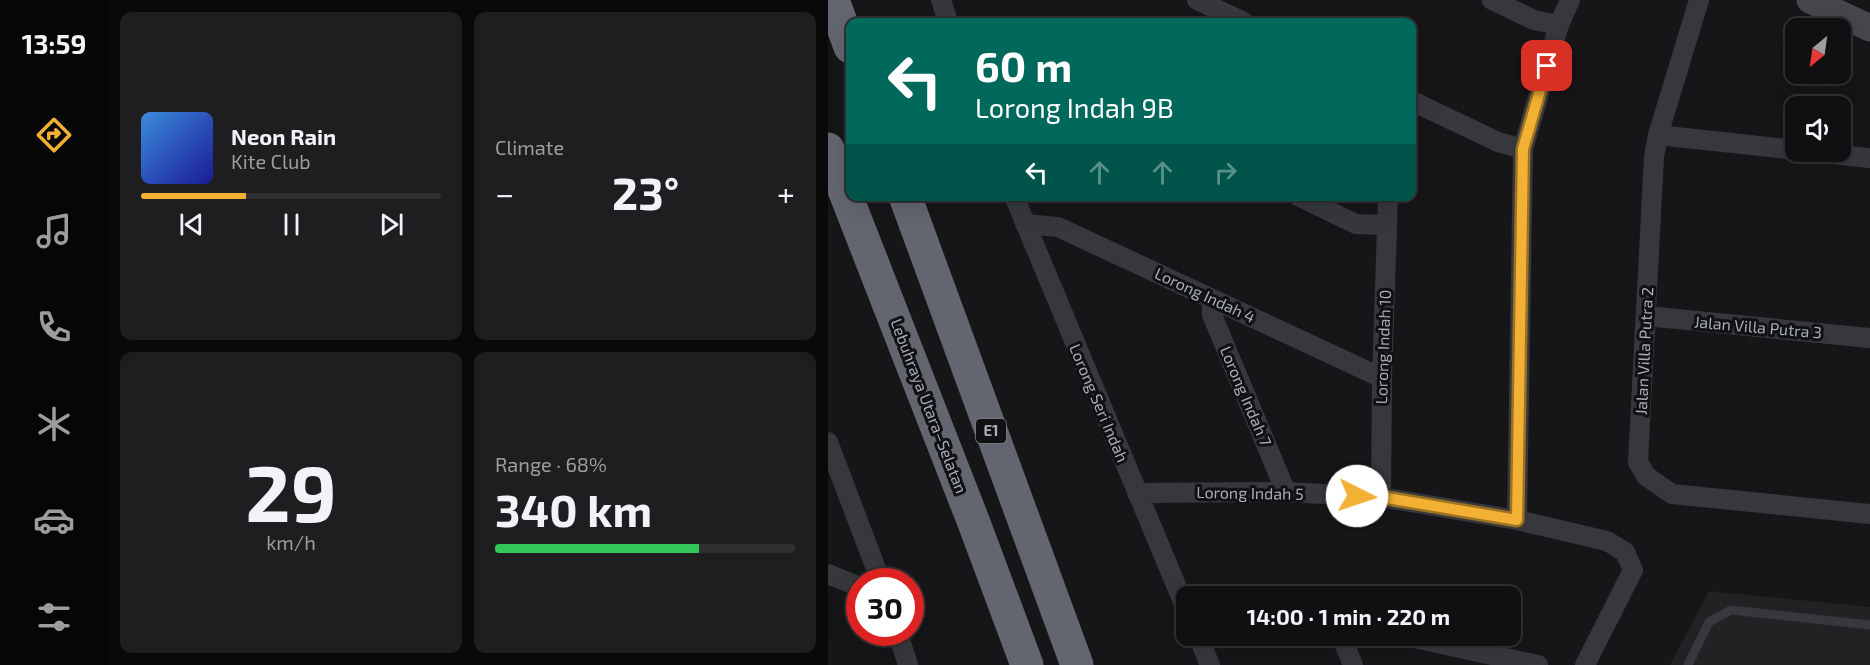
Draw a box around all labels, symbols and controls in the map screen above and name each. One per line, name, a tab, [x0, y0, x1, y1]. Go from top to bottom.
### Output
north arrow	[1785, 18, 1851, 84]
map controls	[1785, 18, 1851, 162]
text: 13:59	[22, 27, 86, 59]
text: 60 m	[975, 40, 1072, 90]
pin	[1521, 40, 1572, 91]
icon: left	[876, 42, 954, 120]
icon: arrive	[1530, 49, 1563, 82]
text: Lorong Indah 9B	[975, 91, 1174, 123]
button: sound	[1785, 96, 1851, 162]
icon: directions	[33, 114, 75, 156]
text: Neon Rain	[231, 123, 336, 149]
text: Climate	[495, 135, 564, 159]
text: Kite Club	[231, 149, 311, 173]
icon: left	[1020, 156, 1053, 189]
icon: ahead	[1083, 156, 1116, 189]
icon: ahead	[1146, 156, 1179, 189]
icon: right	[1209, 156, 1242, 189]
text: 23°	[612, 165, 679, 219]
text: −	[495, 173, 514, 213]
text: +	[777, 173, 795, 213]
icon: previous	[175, 208, 208, 241]
icon: pause	[275, 208, 308, 241]
icon: next	[375, 208, 408, 241]
icon: music	[33, 210, 75, 252]
street label: Lorong Indah 4	[1152, 263, 1259, 326]
street label: Jalan Villa Putra 2	[1631, 286, 1656, 416]
street label: Lorong Indah 10	[1371, 289, 1394, 405]
icon: phone	[33, 306, 75, 348]
street label: Jalan Villa Putra 3	[1693, 311, 1823, 342]
street label: Lebuhraya Utara–Selatan	[887, 316, 972, 496]
street label: Lorong Seri Indah	[1066, 341, 1133, 465]
street label: Lorong Indah 7	[1217, 343, 1276, 449]
icon: climate	[33, 403, 75, 445]
road number: E1	[976, 419, 1006, 443]
text: 29	[245, 444, 337, 538]
text: Range · 68%	[495, 452, 607, 476]
position arrow	[1325, 464, 1389, 528]
text: 340 km	[495, 482, 652, 536]
street label: Lorong Indah 5	[1196, 482, 1304, 503]
icon: car	[33, 499, 75, 541]
text: km/h	[266, 530, 316, 554]
speed limit sign: 30	[846, 568, 924, 646]
icon: filters	[33, 596, 75, 638]
text: 14:00 · 1 min · 220 m	[1247, 603, 1450, 629]

